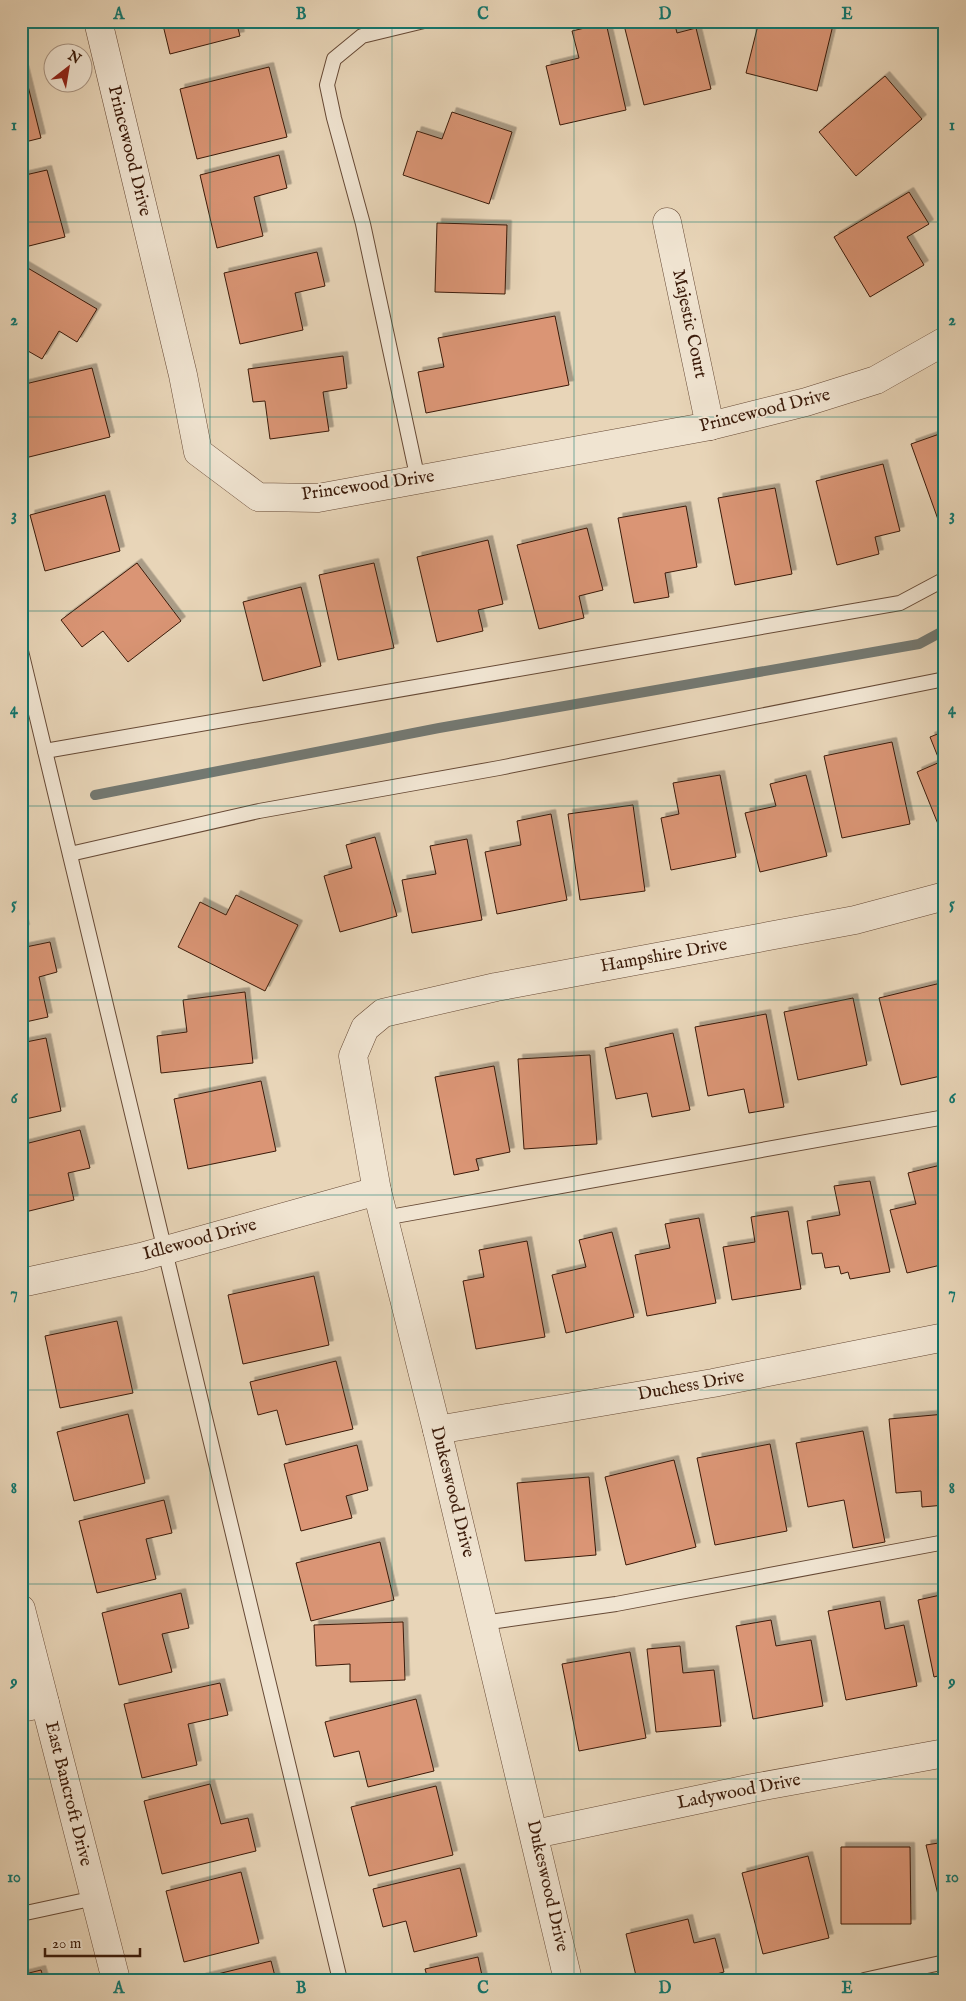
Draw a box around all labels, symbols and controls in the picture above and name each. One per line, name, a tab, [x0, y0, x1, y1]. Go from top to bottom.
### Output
text: A	[113, 5, 126, 25]
text: B	[296, 5, 307, 25]
text: C	[477, 5, 489, 25]
text: D	[659, 5, 672, 25]
text: E	[841, 5, 853, 25]
north arrow	[42, 42, 92, 92]
text: N	[63, 46, 84, 69]
street label: Princewood Drive	[102, 83, 156, 219]
text: 1	[11, 116, 17, 136]
text: 1	[949, 116, 955, 136]
street label: Majestic Court	[666, 267, 712, 381]
text: 2	[10, 311, 18, 331]
text: 2	[948, 311, 956, 331]
street label: Princewood Drive	[697, 384, 833, 438]
street label: Princewood Drive	[300, 465, 436, 507]
text: 3	[11, 506, 17, 526]
text: 3	[949, 506, 955, 526]
text: 4	[10, 700, 19, 720]
text: 4	[948, 700, 957, 720]
text: 5	[11, 895, 17, 915]
text: 5	[949, 895, 955, 915]
street label: Hampshire Drive	[599, 934, 729, 978]
text: 6	[11, 1089, 19, 1109]
text: 6	[949, 1089, 957, 1109]
street label: Idlewood Drive	[141, 1214, 259, 1266]
text: 7	[10, 1284, 18, 1304]
text: 7	[948, 1284, 956, 1304]
street label: Duchess Drive	[636, 1365, 746, 1407]
street label: Dukeswood Drive	[425, 1424, 479, 1560]
text: 8	[11, 1479, 17, 1499]
text: 8	[949, 1479, 955, 1499]
text: 9	[10, 1673, 18, 1693]
text: 9	[948, 1673, 956, 1693]
street label: East Bancroft Drive	[39, 1719, 97, 1869]
street label: Ladywood Drive	[675, 1769, 803, 1815]
street label: Dukeswood Drive	[521, 1818, 573, 1954]
text: 10	[7, 1868, 21, 1888]
text: 10	[945, 1868, 959, 1888]
scale bar	[45, 1926, 140, 1958]
text: 20 m	[52, 1934, 82, 1953]
text: A	[113, 1979, 126, 1999]
text: B	[296, 1979, 307, 1999]
text: C	[477, 1979, 489, 1999]
text: D	[659, 1979, 672, 1999]
text: E	[841, 1979, 853, 1999]

